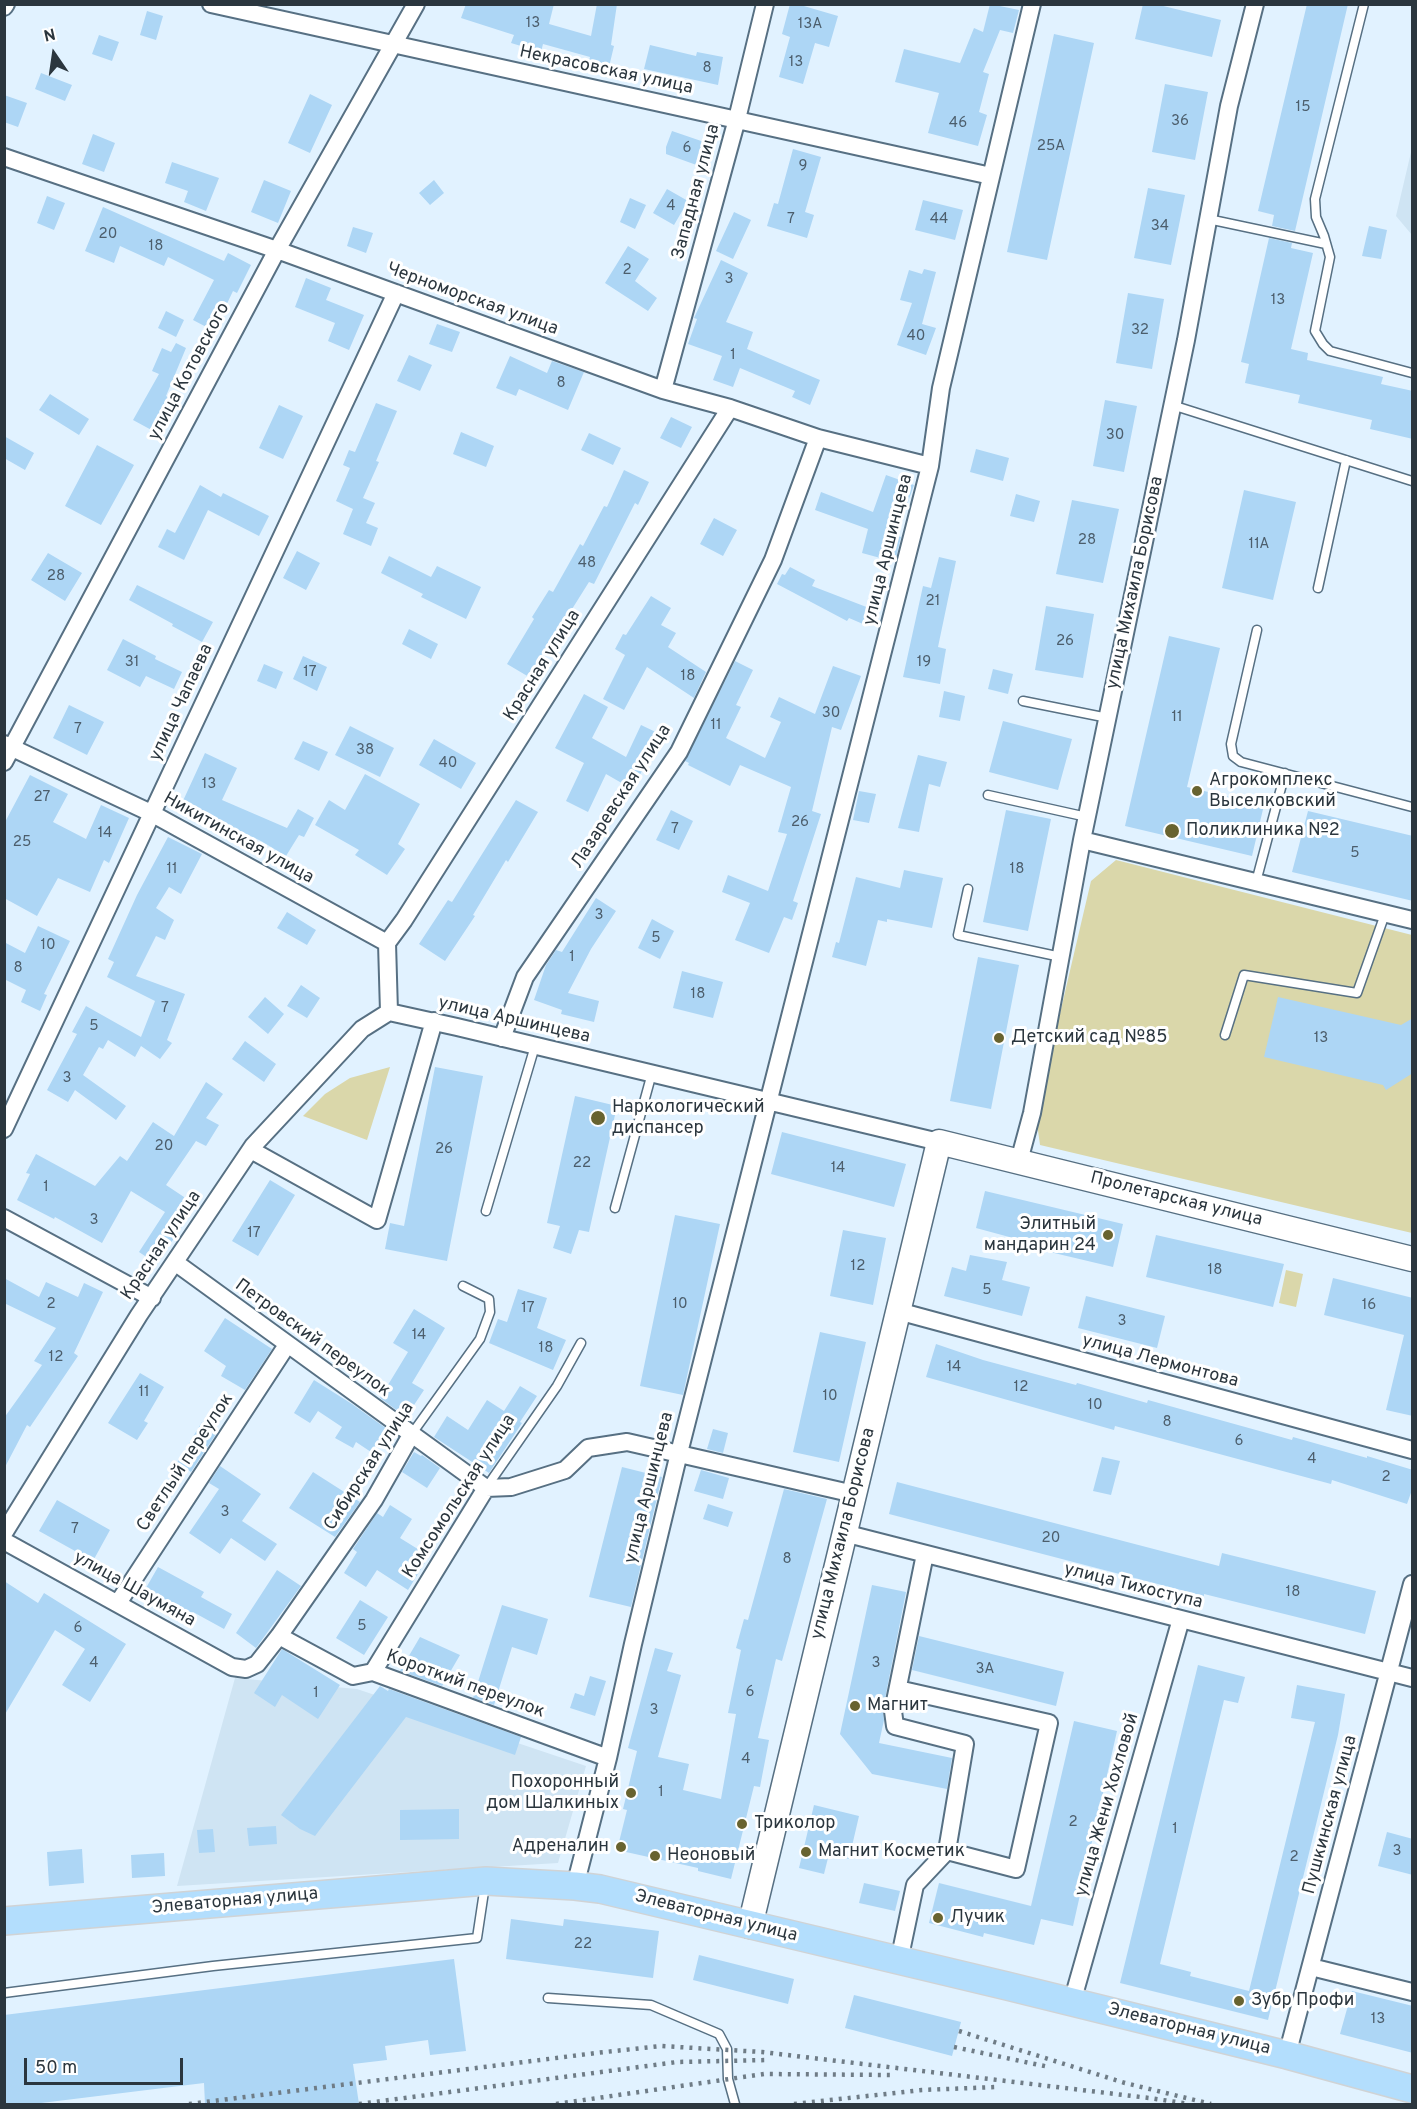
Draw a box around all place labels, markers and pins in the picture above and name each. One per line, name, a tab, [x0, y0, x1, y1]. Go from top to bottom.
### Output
place label: Агрокомплекс Выселковский	[1209, 770, 1336, 812]
marker: Агрокомплекс Выселковский	[1190, 784, 1204, 798]
place label: Поликлиника №2	[1186, 820, 1340, 842]
marker: Поликлиника №2	[1163, 822, 1181, 840]
place label: Детский сад №85	[1011, 1027, 1167, 1049]
marker: Детский сад №85	[992, 1031, 1006, 1045]
place label: Наркологический диспансер	[612, 1097, 765, 1140]
marker: Наркологический диспансер	[589, 1109, 607, 1127]
place label: Элитный мандарин 24	[984, 1214, 1096, 1256]
marker: Элитный мандарин 24	[1101, 1228, 1115, 1242]
place label: Магнит	[867, 1695, 928, 1717]
marker: Магнит	[848, 1699, 862, 1713]
place label: Похоронный дом Шалкиных	[486, 1772, 619, 1814]
marker: Похоронный дом Шалкиных	[624, 1786, 638, 1800]
place label: Триколор	[754, 1813, 835, 1835]
marker: Триколор	[735, 1817, 749, 1831]
place label: Адреналин	[512, 1836, 609, 1858]
marker: Адреналин	[614, 1840, 628, 1854]
place label: Магнит Косметик	[818, 1841, 965, 1863]
place label: Неоновый	[667, 1845, 755, 1867]
marker: Магнит Косметик	[799, 1845, 813, 1859]
marker: Неоновый	[648, 1849, 662, 1863]
place label: Лучик	[950, 1907, 1005, 1929]
marker: Лучик	[931, 1911, 945, 1925]
place label: Зубр Профи	[1251, 1990, 1354, 2012]
marker: Зубр Профи	[1232, 1994, 1246, 2008]

